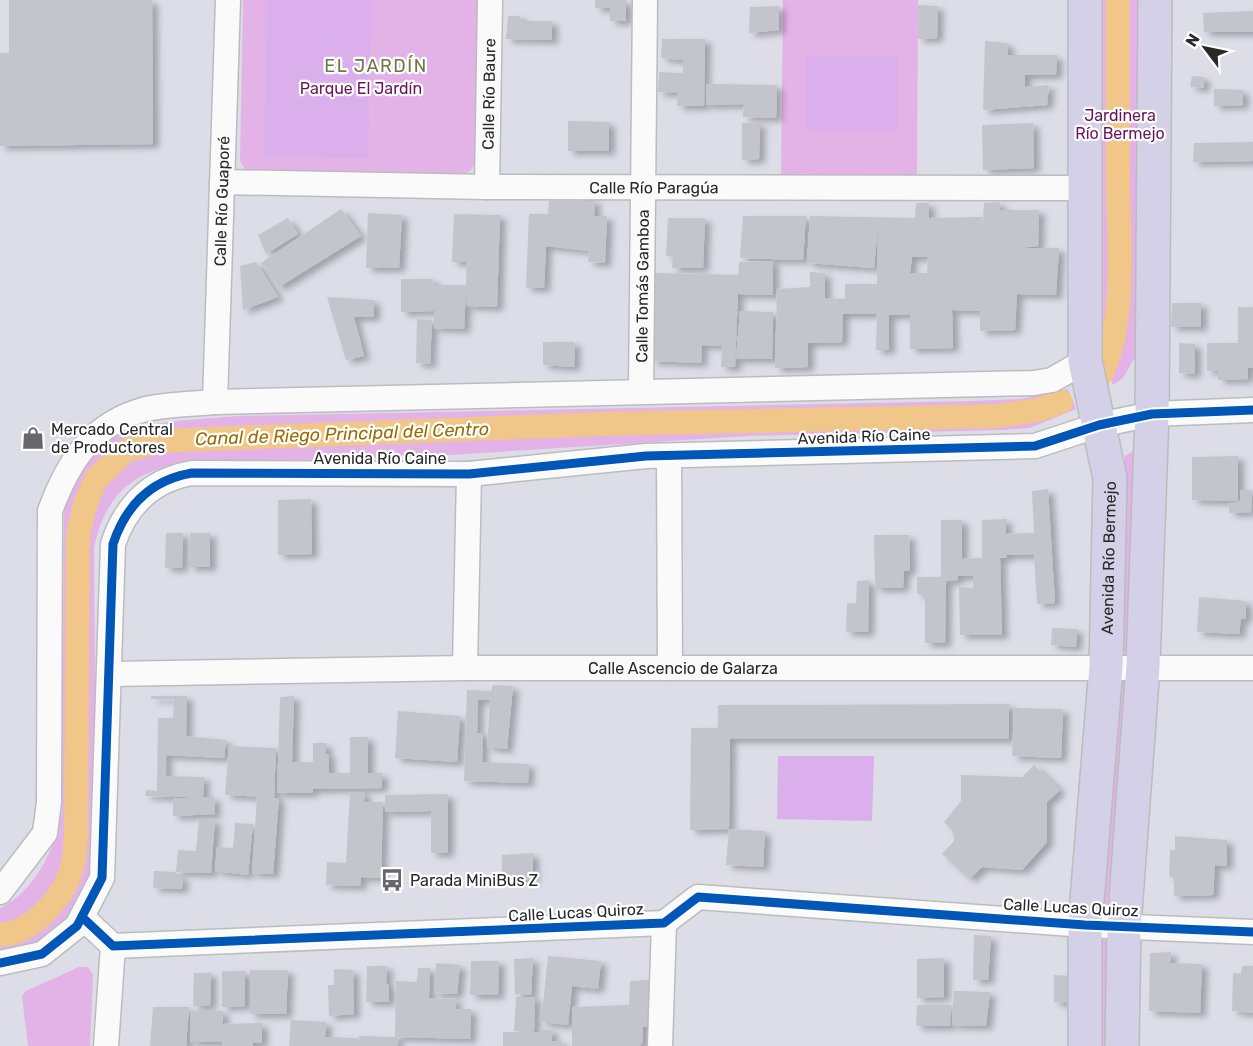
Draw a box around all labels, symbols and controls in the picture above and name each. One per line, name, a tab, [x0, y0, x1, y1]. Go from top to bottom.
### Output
north arrow	[1175, 18, 1235, 78]
text: N	[1182, 30, 1204, 50]
street label: Calle Río Baure	[479, 38, 499, 150]
district label: EL JARDÍN	[324, 55, 428, 77]
park label: Parque El Jardín	[300, 79, 422, 98]
park label: Jardinera Río Bermejo	[1075, 106, 1165, 143]
street label: Calle Río Guaporé	[210, 135, 234, 267]
street label: Calle Río Paragúa	[589, 178, 719, 197]
street label: Calle Tomás Gamboa	[632, 209, 653, 363]
water label: Canal de Riego Principal del Centro	[195, 418, 489, 450]
place label: Mercado Central de Productores	[51, 420, 173, 457]
shop icon: Mercado Central de Productores	[20, 425, 46, 451]
street label: Avenida Río Caine	[797, 425, 931, 448]
street label: Avenida Río Caine	[313, 449, 447, 468]
street label: Avenida Río Bermejo	[1098, 481, 1120, 635]
street label: Calle Ascencio de Galarza	[588, 659, 778, 678]
bus stop icon: Parada MiniBus Z	[379, 867, 405, 893]
place label: Parada MiniBus Z	[410, 871, 538, 890]
street label: Calle Lucas Quiroz	[1003, 894, 1139, 921]
street label: Calle Lucas Quiroz	[508, 899, 644, 926]

